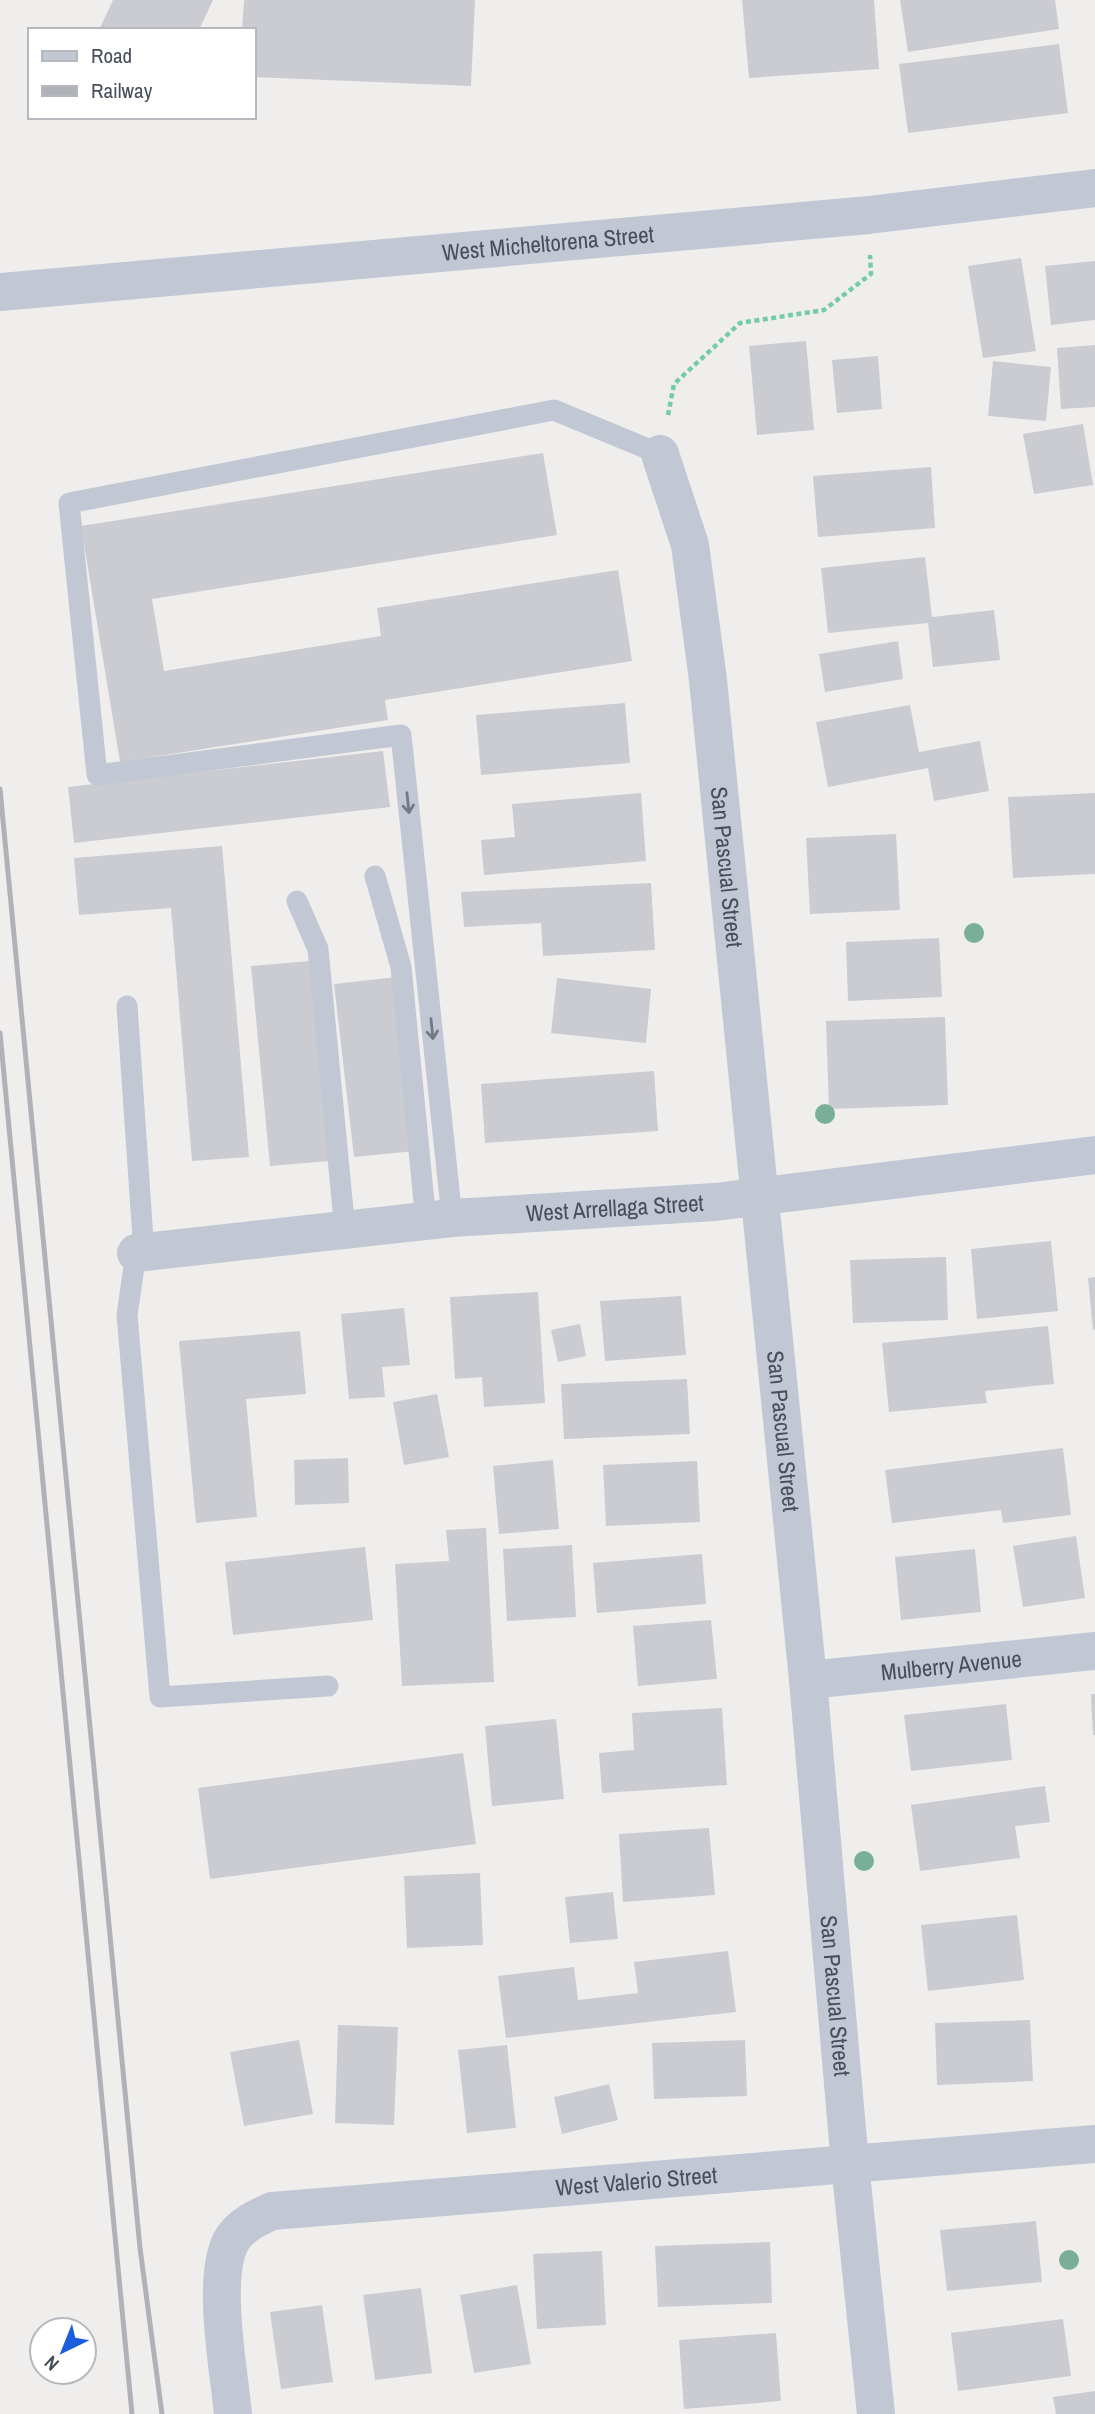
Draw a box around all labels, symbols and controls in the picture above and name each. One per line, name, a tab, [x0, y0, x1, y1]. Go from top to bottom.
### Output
legend	[28, 28, 256, 119]
text: Road	[91, 41, 132, 70]
text: Railway	[91, 76, 153, 105]
street label: West Micheltorena Street	[441, 218, 655, 268]
street label: San Pascual Street	[704, 785, 751, 949]
one-way arrow	[402, 791, 415, 814]
one-way arrow	[426, 1018, 439, 1040]
street label: West Arrellaga Street	[525, 1187, 705, 1228]
street label: San Pascual Street	[760, 1349, 807, 1513]
street label: Mulberry Avenue	[879, 1643, 1023, 1688]
street label: San Pascual Street	[813, 1914, 858, 2078]
street label: West Valerio Street	[554, 2159, 718, 2203]
north arrow	[28, 2316, 98, 2386]
text: N	[38, 2350, 64, 2377]

